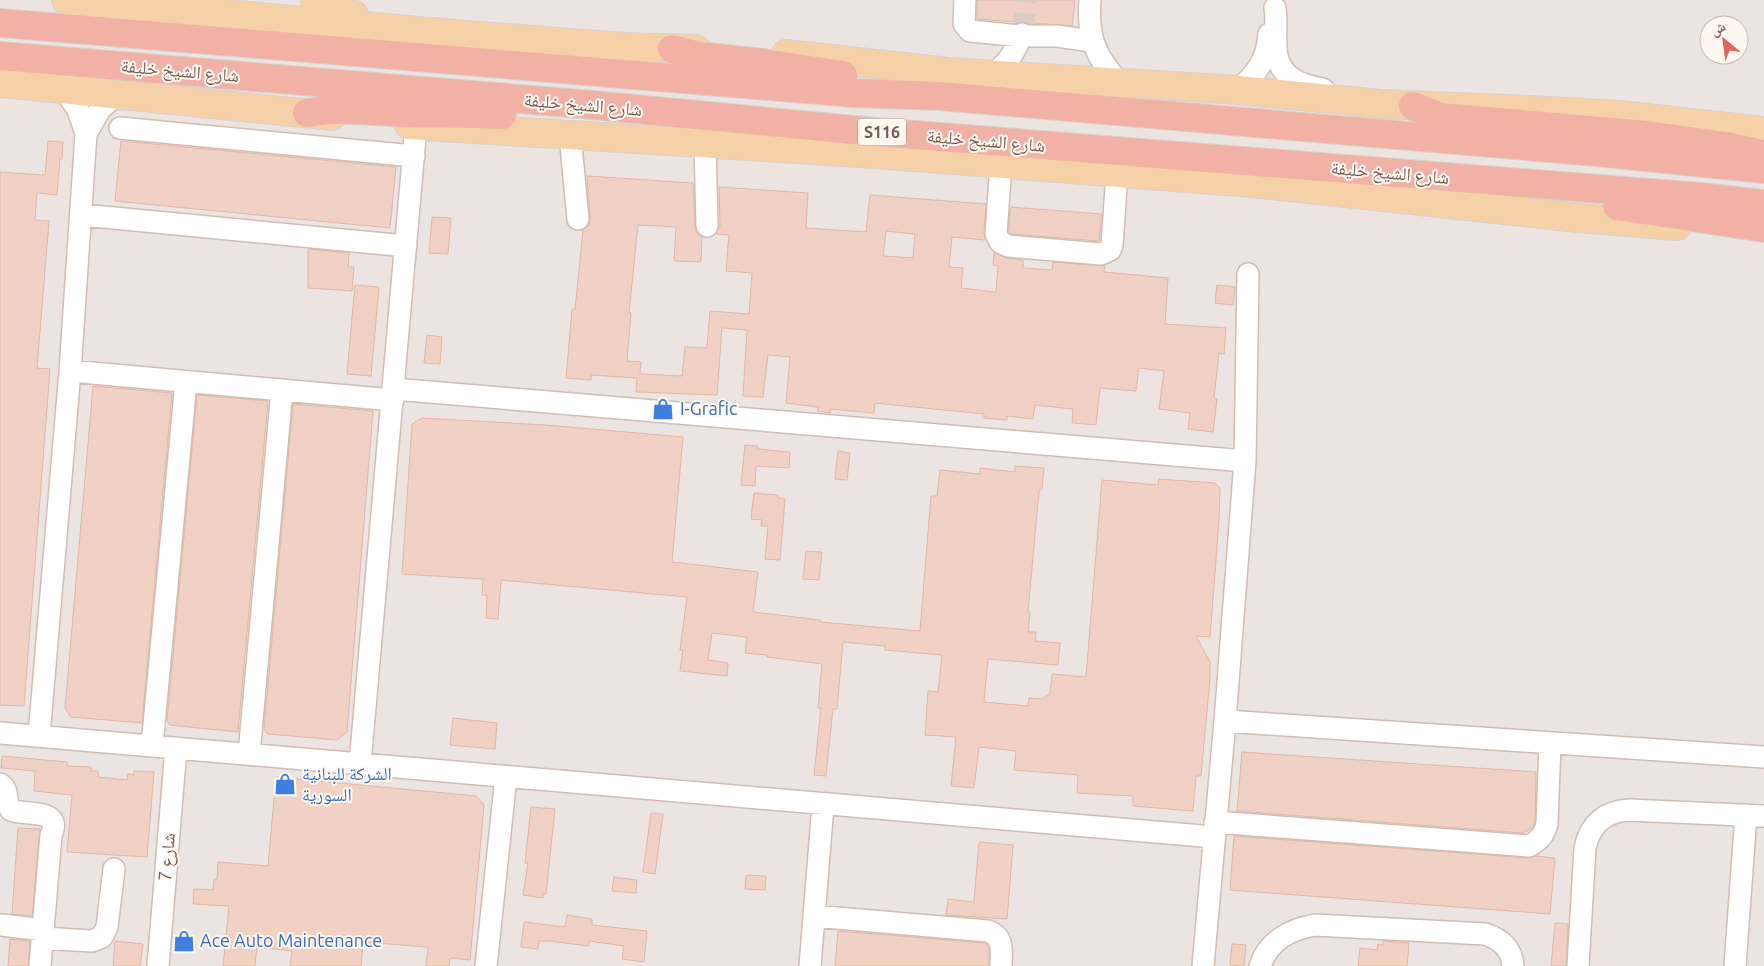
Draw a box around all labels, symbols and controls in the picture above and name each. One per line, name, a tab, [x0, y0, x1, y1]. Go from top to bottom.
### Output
north arrow	[1699, 15, 1749, 65]
text: ش	[1707, 18, 1729, 40]
street label: شارع الشيخ خليفة	[120, 55, 240, 88]
street label: شارع الشيخ خليفة	[523, 89, 643, 122]
road number: S116	[858, 118, 906, 146]
street label: شارع الشيخ خليفة	[926, 125, 1046, 158]
street label: شارع الشيخ خليفة	[1330, 157, 1450, 190]
shop icon: I-Grafic	[650, 396, 676, 422]
place label: I-Grafic	[680, 398, 737, 418]
place label: الشركة للبنانية السورية	[302, 763, 392, 805]
shop icon: الشركة للبنانية السورية	[272, 771, 298, 797]
street label: شارع 7	[154, 832, 180, 882]
shop icon: Ace Auto Maintenance	[171, 928, 197, 954]
place label: Ace Auto Maintenance	[200, 930, 382, 950]

